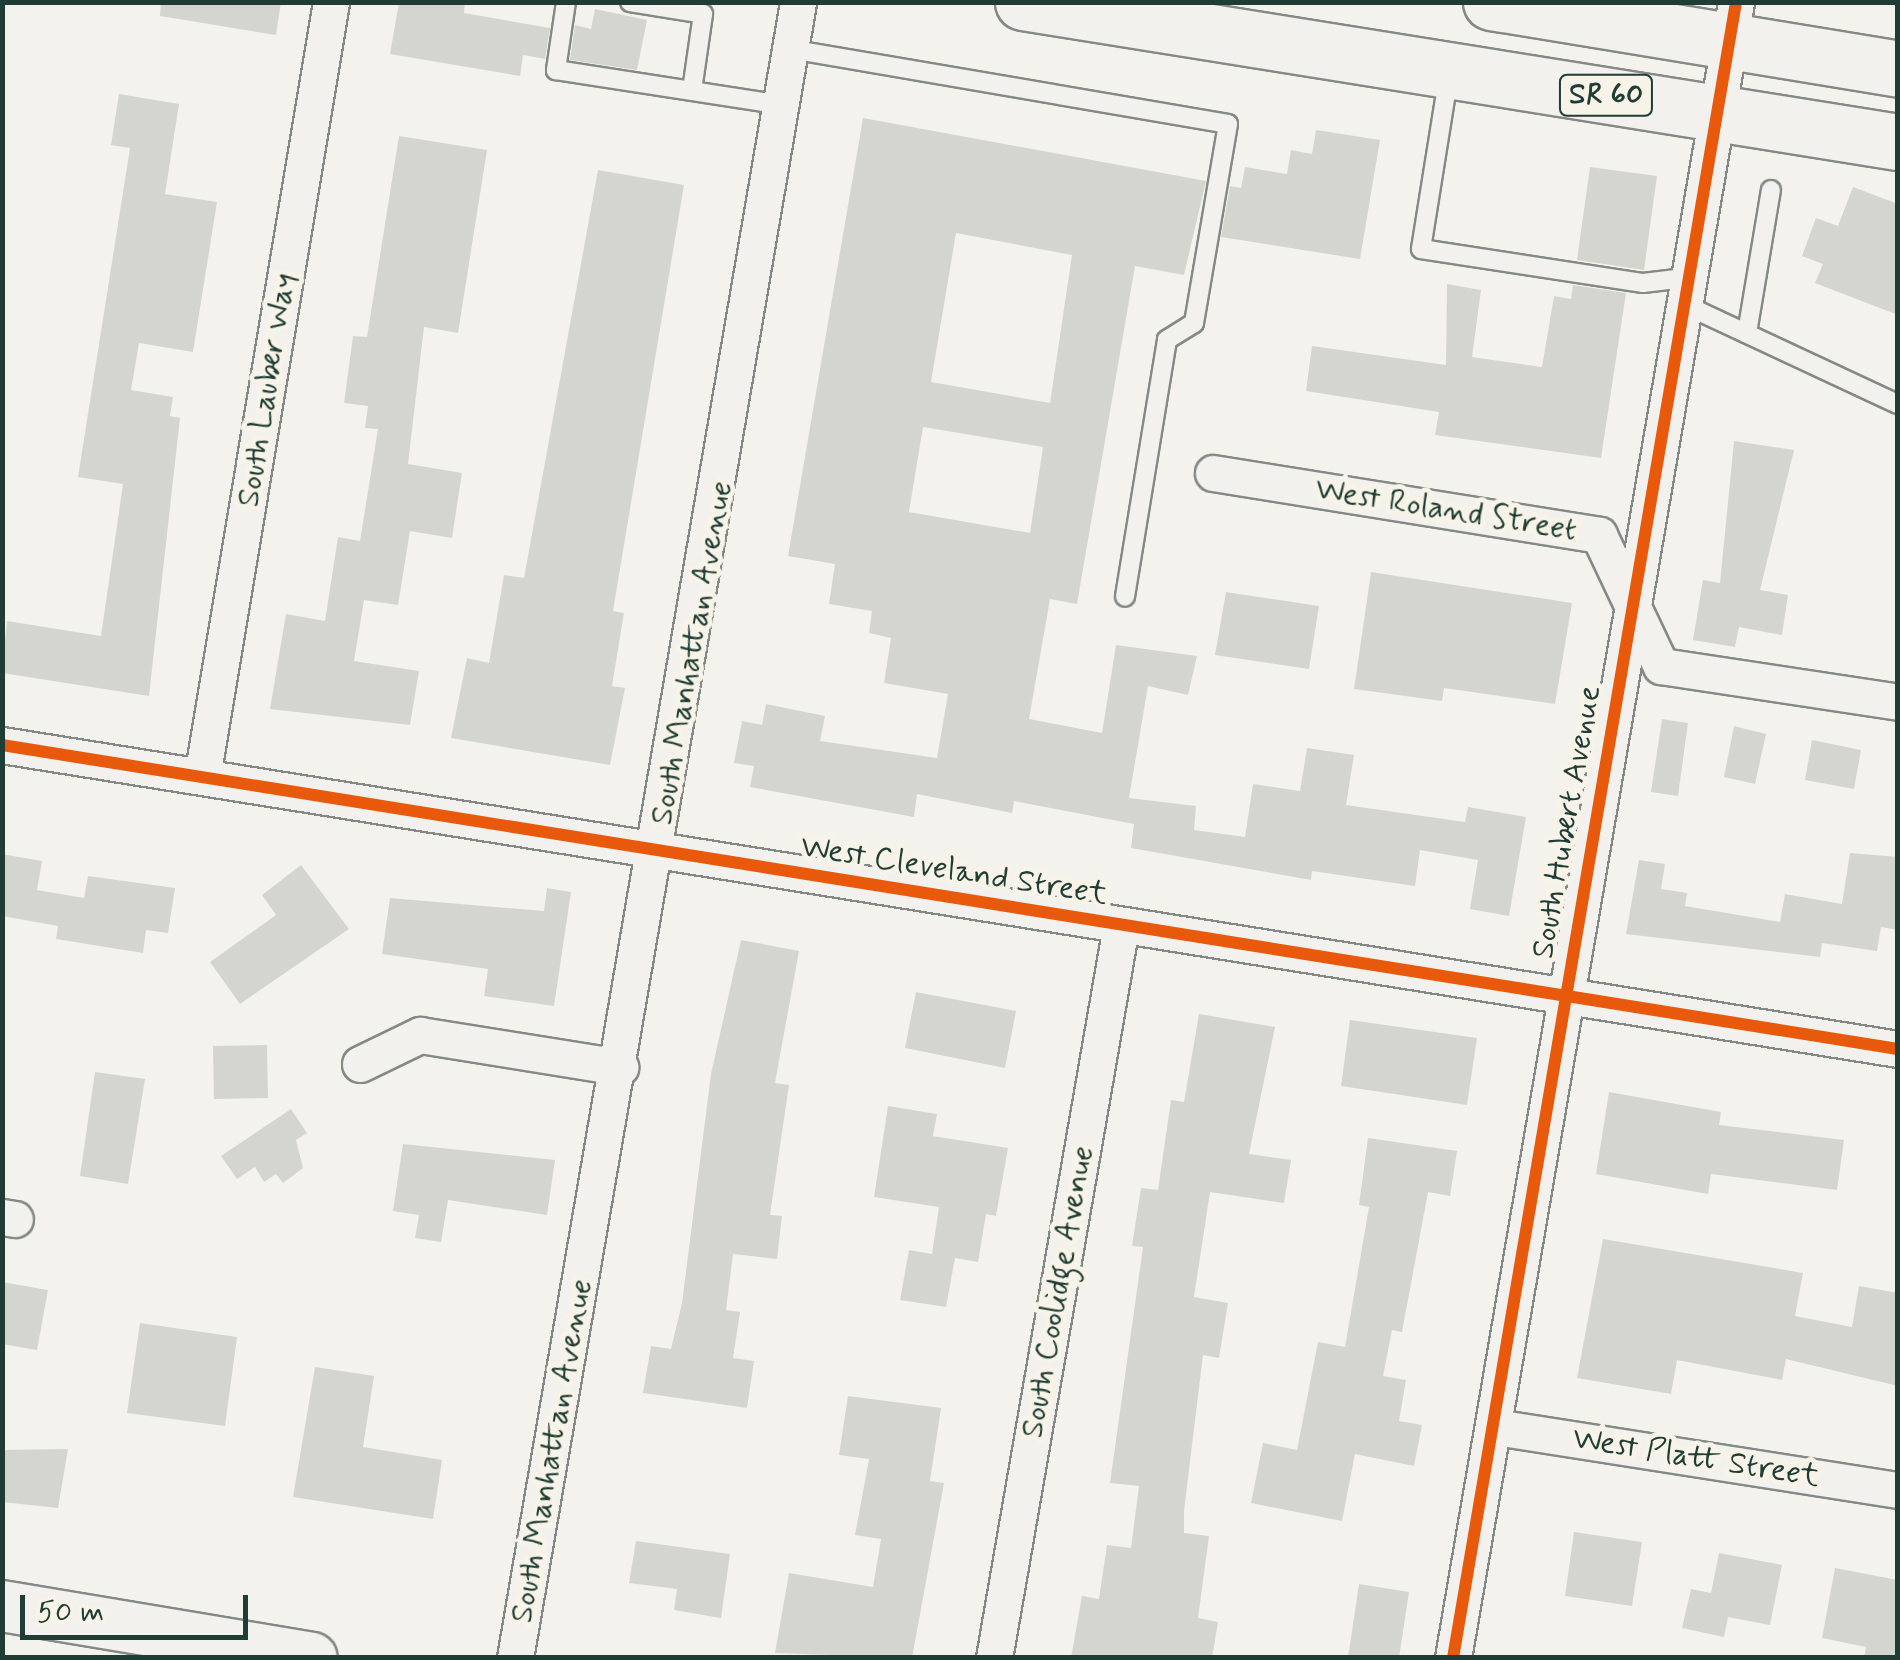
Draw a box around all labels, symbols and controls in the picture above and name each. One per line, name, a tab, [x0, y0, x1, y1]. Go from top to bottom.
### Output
road number: SR 60	[1558, 70, 1654, 120]
street label: South Lauber Way	[229, 268, 305, 512]
street label: West Roland Street	[1310, 470, 1582, 550]
street label: South Manhattan Avenue	[643, 481, 741, 825]
street label: South Hubert Avenue	[1524, 681, 1610, 963]
street label: West Cleveland Street	[798, 828, 1110, 914]
street label: South Coolidge Avenue	[1013, 1141, 1103, 1443]
street label: South Manhattan Avenue	[503, 1279, 601, 1623]
street label: West Platt Street	[1570, 1420, 1822, 1496]
scale bar	[25, 1575, 252, 1637]
text: 50 m	[37, 1593, 104, 1632]

